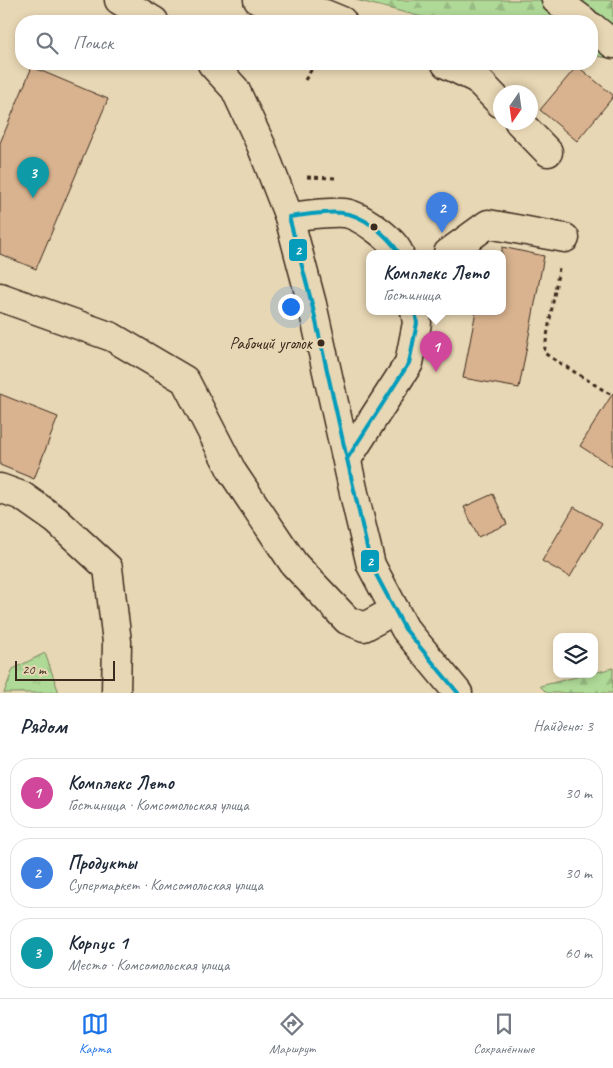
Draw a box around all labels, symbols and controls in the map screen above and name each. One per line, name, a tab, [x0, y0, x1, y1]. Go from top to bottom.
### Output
search box	[15, 15, 598, 70]
icon: search	[33, 29, 61, 57]
text: Поиск	[73, 31, 113, 55]
north arrow	[493, 85, 538, 130]
pin: 3	[17, 157, 49, 198]
pin: 2	[426, 192, 458, 233]
unlabelled marker	[369, 222, 379, 232]
line badge: 2	[288, 238, 308, 262]
text: 2	[295, 242, 303, 259]
popup	[366, 250, 506, 315]
text: Комплекс Лето	[383, 261, 489, 285]
text: Гостиница	[383, 285, 440, 305]
your location	[278, 294, 304, 320]
pin: 1	[420, 331, 452, 372]
place label: Рабочий уголок	[229, 333, 314, 354]
marker: Рабочий уголок	[316, 338, 326, 348]
line badge: 2	[360, 549, 380, 573]
text: 2	[367, 553, 375, 570]
map controls	[553, 633, 598, 678]
button: layers	[553, 633, 598, 678]
scale bar	[15, 658, 115, 681]
text: 20 m	[22, 661, 46, 678]
text: Рядом	[20, 713, 67, 739]
text: Найдено: 3	[533, 716, 593, 736]
text: Комплекс Лето	[68, 771, 174, 795]
text: 1	[33, 783, 41, 803]
text: 30 m	[565, 783, 592, 803]
text: Гостиница · Комсомольская улица	[68, 795, 249, 815]
text: Продукты	[68, 851, 137, 875]
text: 2	[33, 863, 41, 883]
text: 30 m	[565, 863, 592, 883]
text: Супермаркет · Комсомольская улица	[68, 875, 263, 895]
text: Корпус 1	[68, 931, 128, 955]
text: 3	[33, 943, 41, 963]
text: 60 m	[565, 943, 592, 963]
text: Место · Комсомольская улица	[68, 955, 229, 975]
tab: Карта	[79, 1010, 111, 1057]
tab: Маршрут	[269, 1010, 315, 1057]
tab: Сохранённые	[473, 1010, 534, 1057]

